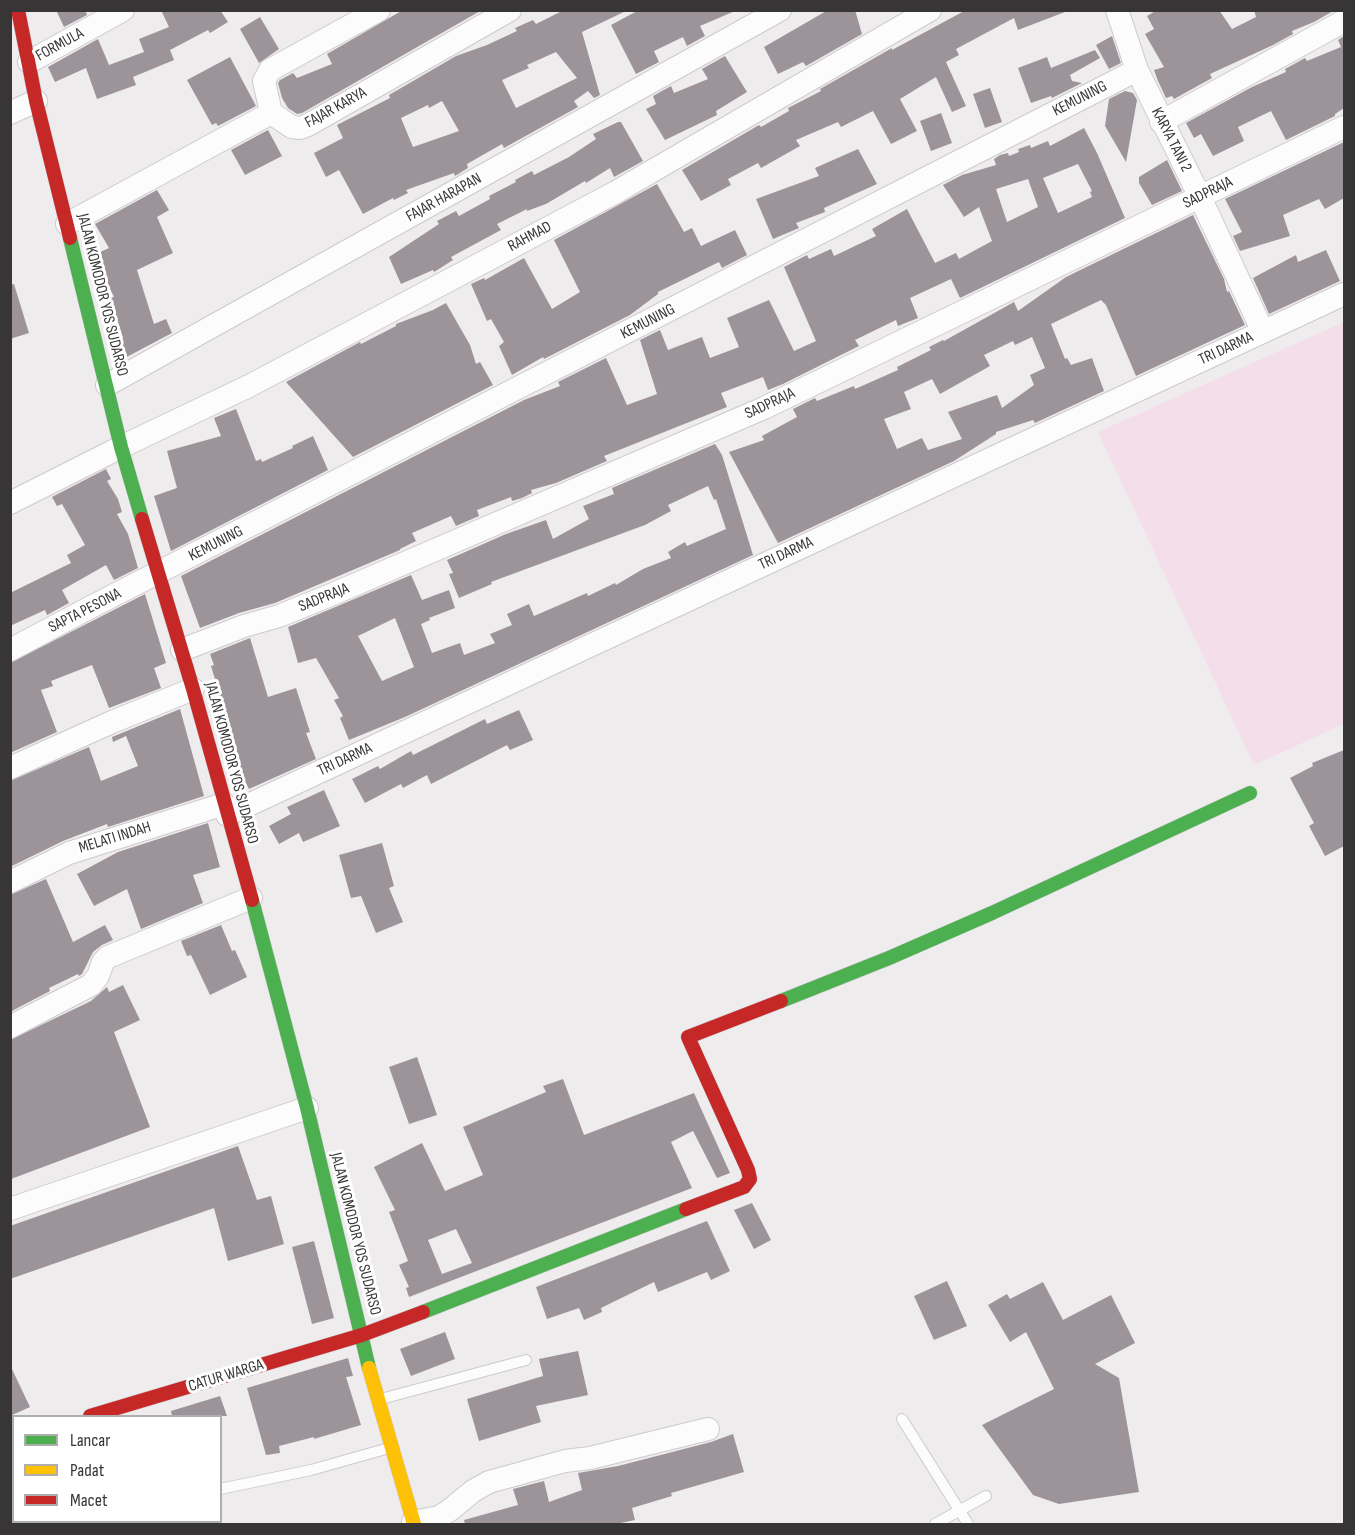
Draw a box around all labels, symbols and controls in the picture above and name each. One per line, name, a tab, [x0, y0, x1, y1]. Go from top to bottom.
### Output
street label: FORMULA	[33, 24, 87, 66]
street label: KEMUNING	[1049, 77, 1111, 121]
street label: FAJAR KARYA	[302, 83, 370, 133]
street label: KARYA TANI 2	[1147, 105, 1195, 175]
street label: FAJAR HARAPAN	[403, 169, 485, 227]
street label: SADPRAJA	[1180, 173, 1236, 213]
street label: JALAN KOMODOR YOS SUDARSO	[73, 212, 131, 378]
street label: RAHMAD	[505, 218, 555, 256]
street label: KEMUNING	[617, 300, 679, 344]
street label: TRI DARMA	[1196, 328, 1256, 370]
street label: SADPRAJA	[742, 384, 798, 424]
street label: KEMUNING	[185, 522, 247, 566]
street label: TRI DARMA	[756, 533, 816, 575]
street label: SADPRAJA	[296, 579, 352, 617]
street label: SAPTA PESONA	[46, 585, 124, 637]
street label: JALAN KOMODOR YOS SUDARSO	[200, 680, 262, 846]
street label: TRI DARMA	[315, 739, 375, 781]
street label: MELATI INDAH	[76, 818, 154, 858]
street label: JALAN KOMODOR YOS SUDARSO	[326, 1151, 384, 1317]
street label: CATUR WARGA	[186, 1356, 266, 1396]
legend	[12, 1415, 222, 1523]
text: Lancar	[70, 1430, 110, 1451]
text: Padat	[70, 1460, 104, 1481]
text: Macet	[70, 1490, 107, 1511]

